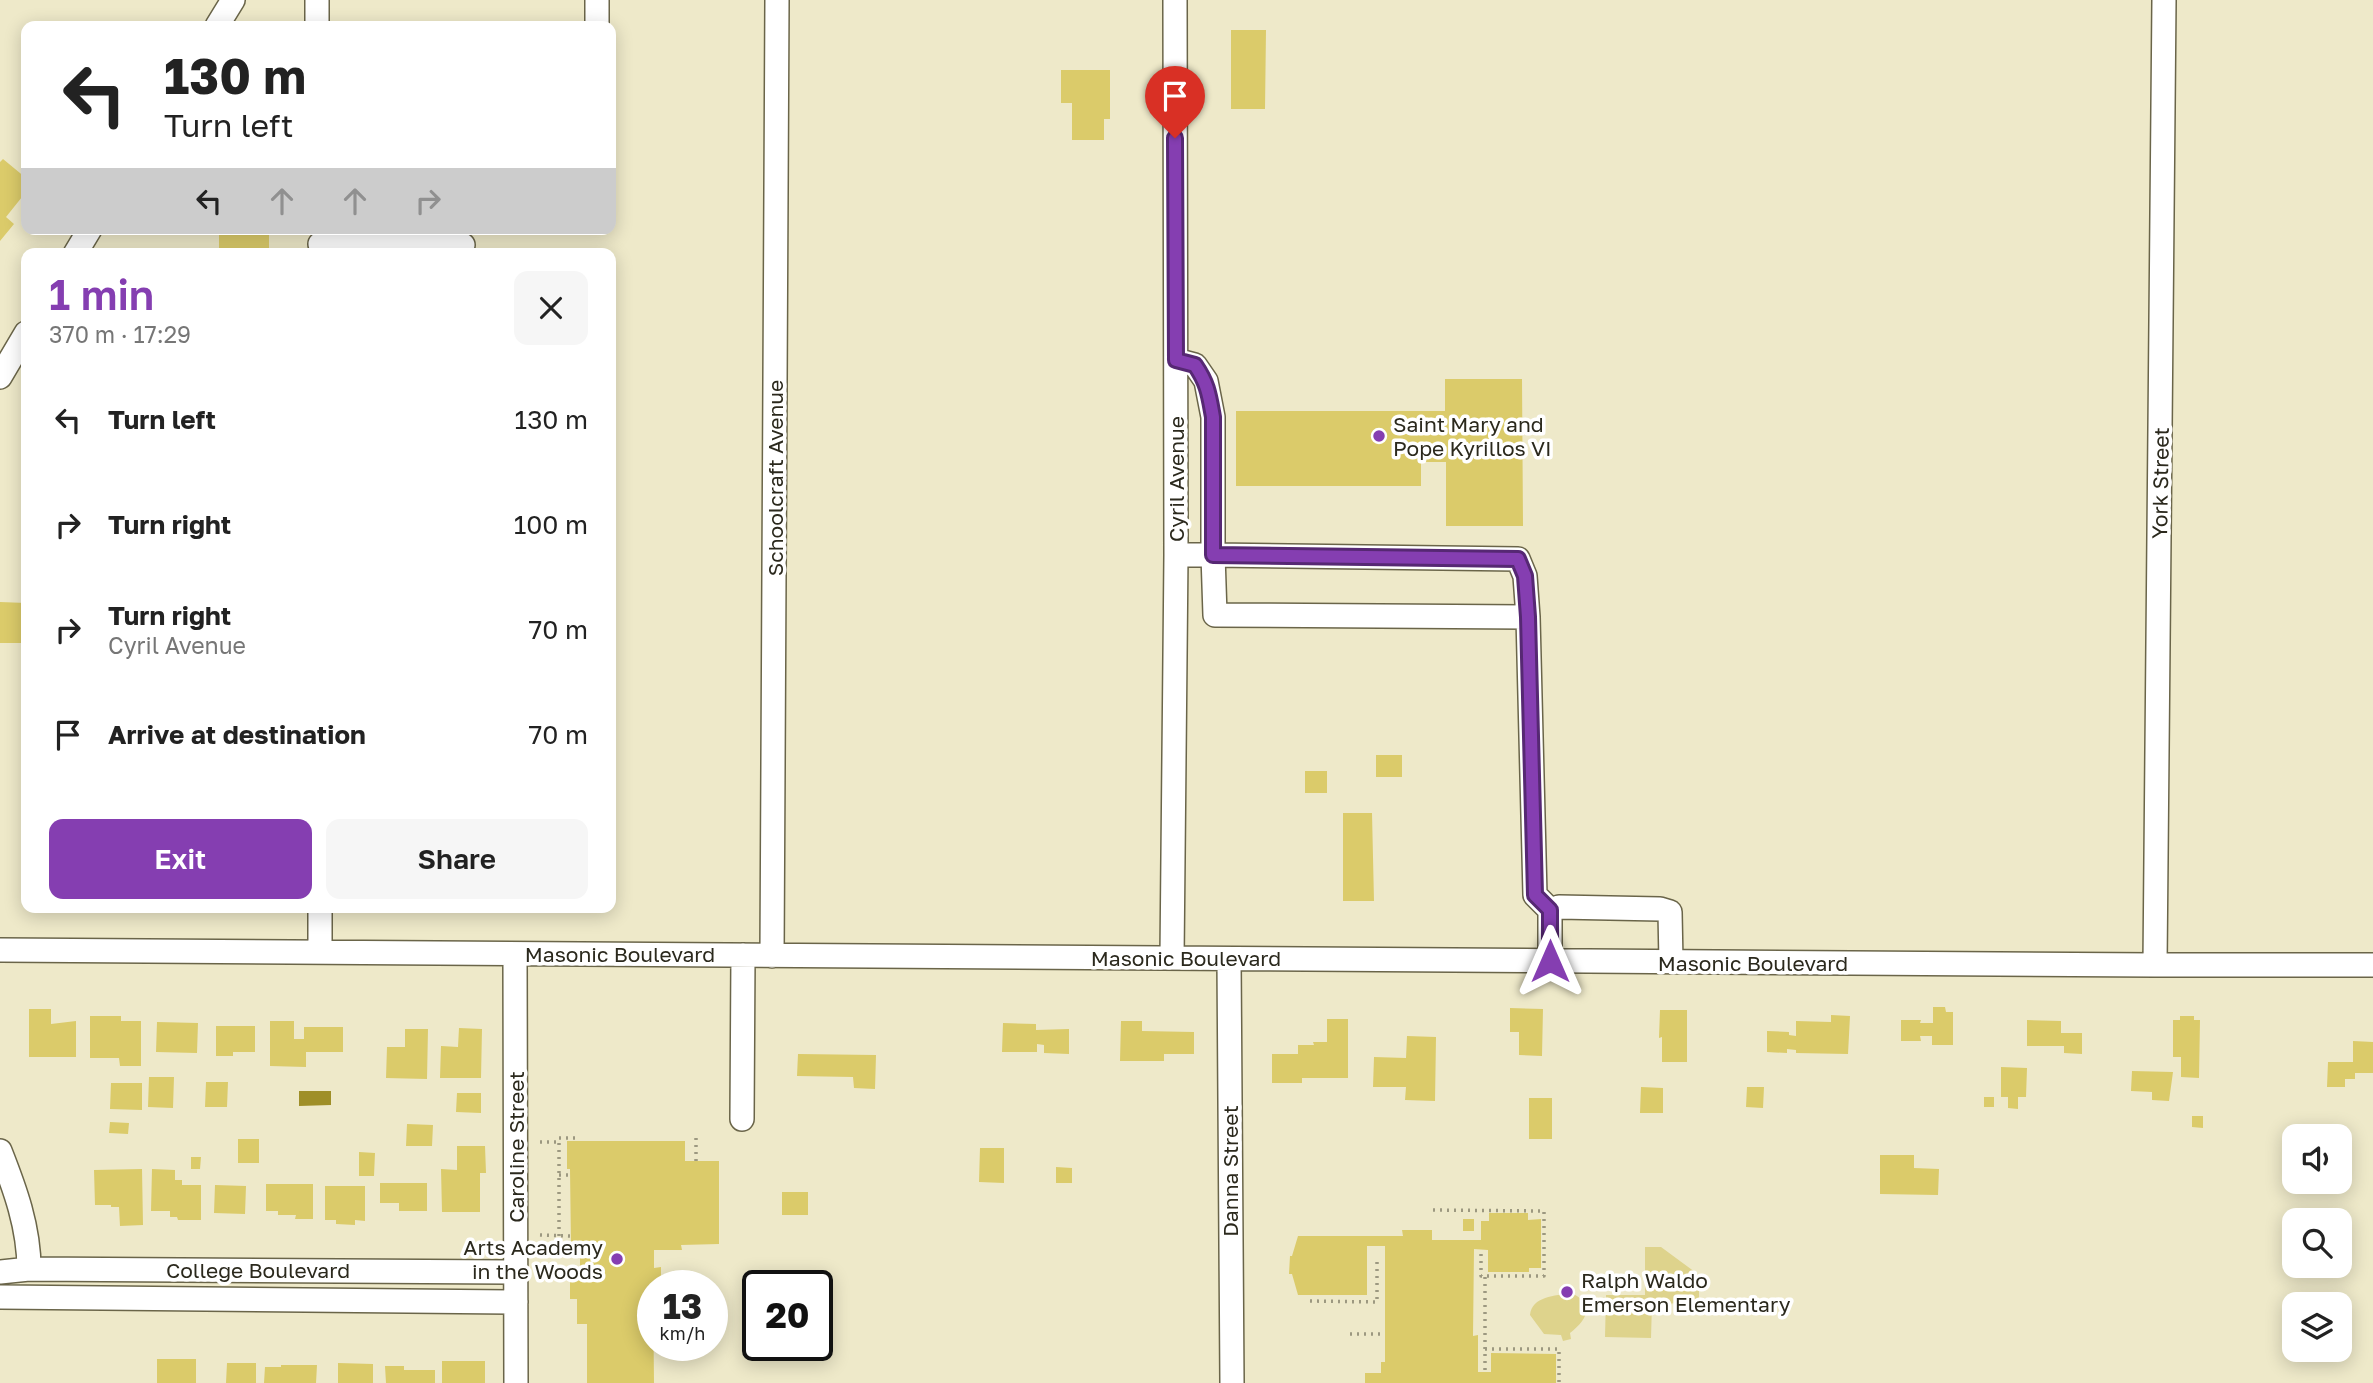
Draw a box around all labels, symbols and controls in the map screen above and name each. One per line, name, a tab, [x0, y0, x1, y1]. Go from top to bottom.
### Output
text: 130 m	[164, 46, 306, 105]
icon: left	[49, 49, 140, 140]
pin	[1145, 66, 1205, 138]
icon: arrive	[1156, 77, 1194, 115]
text: Turn left	[164, 106, 293, 144]
icon: left	[190, 182, 228, 220]
icon: ahead	[263, 182, 301, 220]
icon: ahead	[336, 182, 374, 220]
icon: right	[409, 182, 447, 220]
text: 1 min	[49, 269, 154, 319]
button: close	[514, 271, 588, 345]
text: 370 m · 17:29	[49, 320, 191, 348]
street label: Schoolcraft Avenue	[762, 380, 788, 576]
icon: left	[49, 401, 87, 439]
text: Turn left	[108, 404, 216, 435]
text: 130 m	[515, 404, 588, 435]
place label: Saint Mary and Pope Kyrillos VI	[1393, 411, 1552, 461]
street label: Cyril Avenue	[1163, 416, 1189, 542]
street label: York Street	[2146, 427, 2174, 539]
marker: Saint Mary and Pope Kyrillos VI	[1371, 428, 1387, 444]
icon: right	[49, 506, 87, 544]
text: Turn right	[108, 509, 231, 540]
text: 100 m	[514, 509, 588, 540]
text: Turn right	[108, 600, 231, 631]
icon: right	[49, 611, 87, 649]
text: 70 m	[529, 614, 588, 645]
text: Cyril Avenue	[108, 631, 246, 659]
icon: arrive	[49, 716, 87, 754]
text: Arrive at destination	[108, 719, 366, 750]
text: 70 m	[529, 719, 588, 750]
button: Exit	[49, 819, 312, 899]
button: Share	[326, 819, 588, 899]
position arrow	[1513, 924, 1587, 998]
street label: Masonic Boulevard	[525, 941, 715, 967]
street label: Masonic Boulevard	[1091, 945, 1281, 971]
street label: Masonic Boulevard	[1658, 950, 1848, 976]
street label: Caroline Street	[503, 1071, 529, 1223]
street label: Danna Street	[1217, 1105, 1243, 1237]
map controls	[2282, 1124, 2352, 1362]
button: sound	[2282, 1124, 2352, 1194]
button: search	[2282, 1208, 2352, 1278]
place label: Arts Academy in the Woods	[463, 1234, 603, 1284]
marker: Arts Academy in the Woods	[609, 1251, 625, 1267]
street label: College Boulevard	[166, 1257, 350, 1283]
place label: Ralph Waldo Emerson Elementary	[1581, 1267, 1791, 1317]
speed limit sign: 20	[742, 1270, 833, 1361]
marker: Ralph Waldo Emerson Elementary	[1559, 1284, 1575, 1300]
text: 13	[663, 1285, 702, 1327]
button: layers	[2282, 1292, 2352, 1362]
text: km/h	[660, 1322, 705, 1344]

